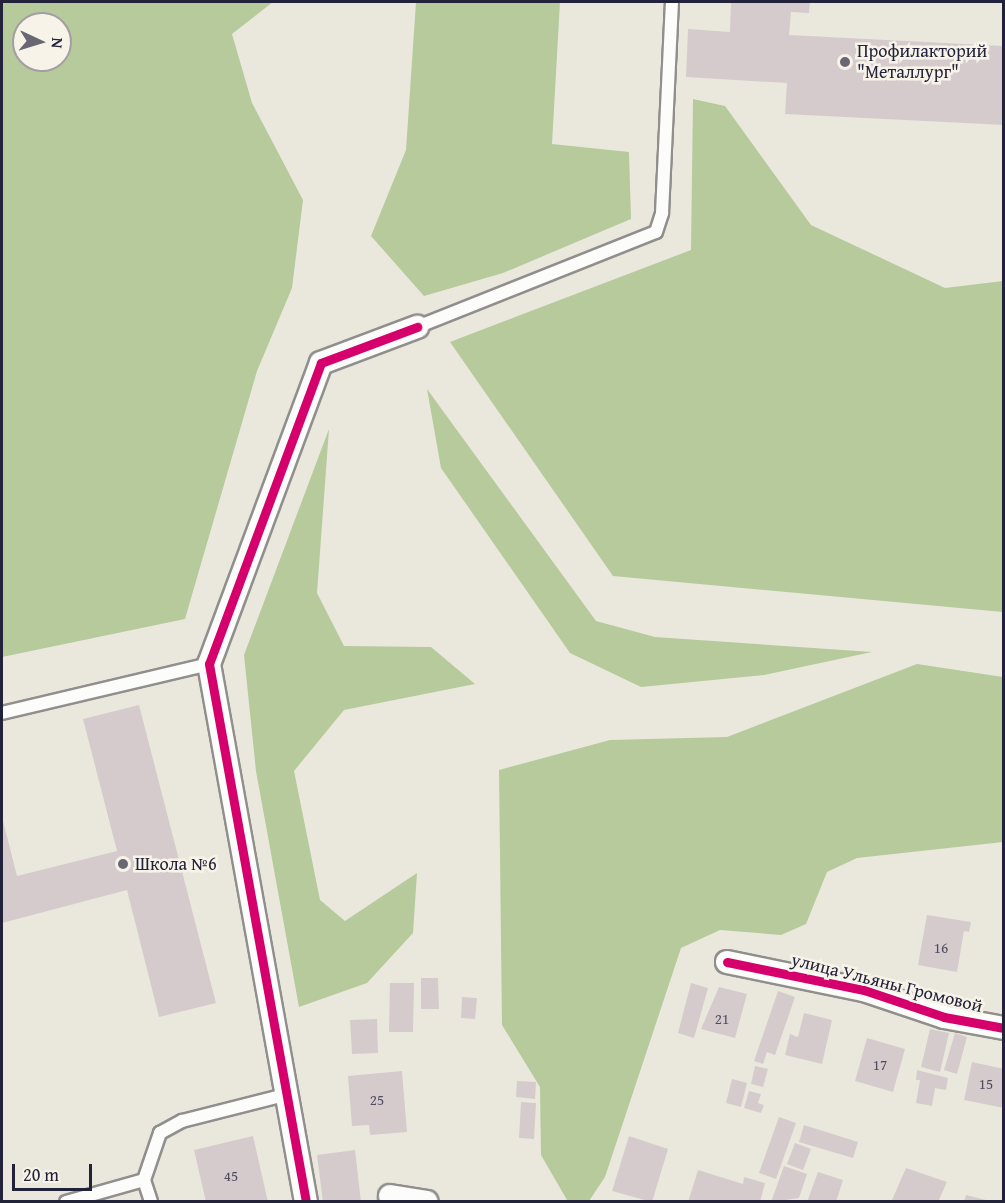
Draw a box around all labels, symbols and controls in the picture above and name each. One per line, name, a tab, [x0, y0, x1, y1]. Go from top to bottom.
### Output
north arrow	[12, 12, 72, 72]
text: N	[46, 37, 70, 49]
place label: Профилакторий "Металлург"	[857, 41, 987, 84]
marker: Профилакторий "Металлург"	[838, 55, 852, 69]
place label: Школа №6	[135, 853, 217, 875]
marker: Школа №6	[116, 857, 130, 871]
house number: 16	[934, 939, 948, 957]
street label: улица Ульяны Громовой	[789, 949, 985, 1017]
house number: 21	[715, 1010, 729, 1028]
house number: 17	[873, 1056, 887, 1074]
house number: 15	[979, 1075, 993, 1093]
house number: 25	[370, 1091, 384, 1109]
scale bar	[15, 1152, 94, 1190]
text: 20 m	[23, 1161, 59, 1188]
house number: 45	[224, 1167, 238, 1185]

